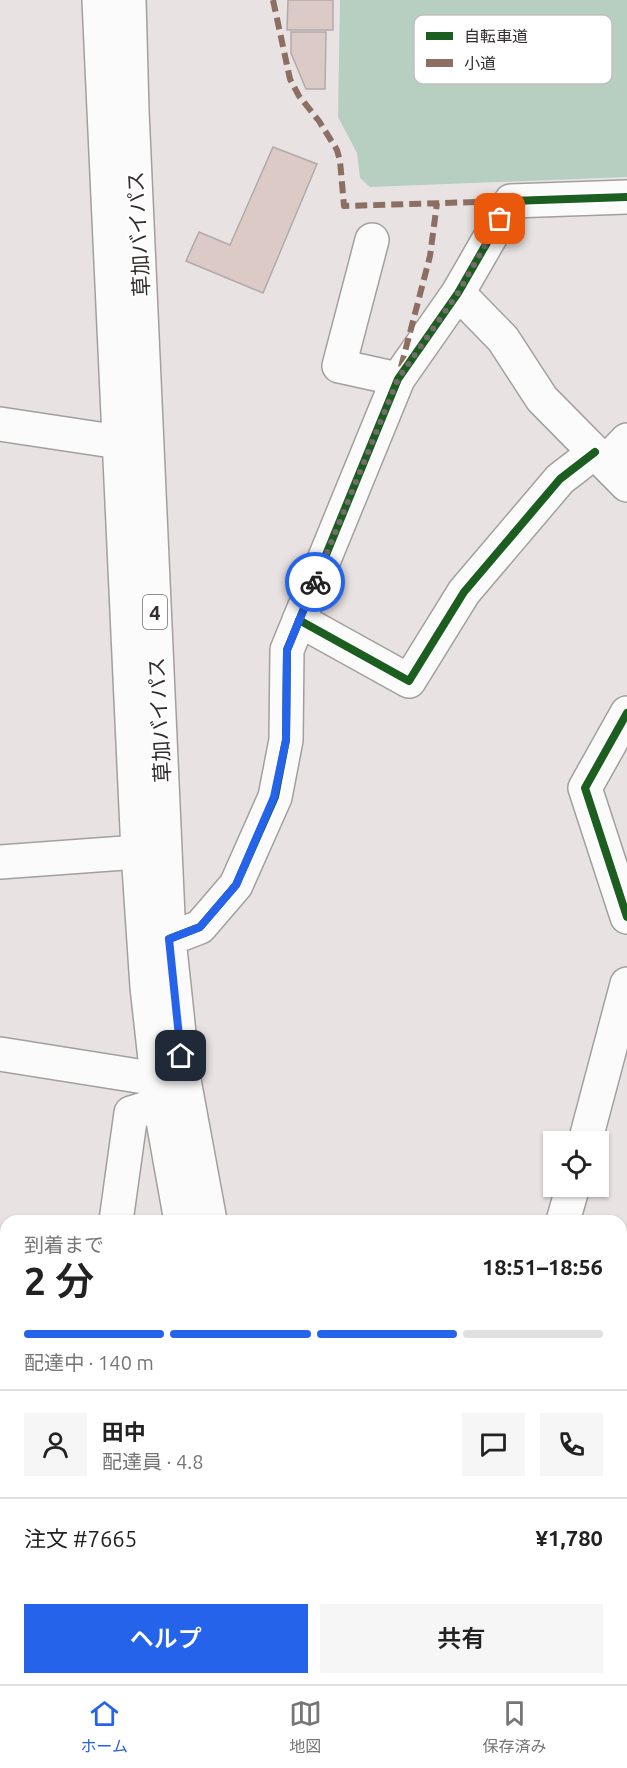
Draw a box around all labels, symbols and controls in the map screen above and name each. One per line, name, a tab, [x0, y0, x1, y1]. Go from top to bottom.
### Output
legend	[414, 15, 612, 84]
text: 自転車道	[464, 27, 528, 45]
text: 小道	[464, 54, 496, 72]
street label: 草加バイパス	[123, 171, 153, 297]
pin	[474, 193, 525, 244]
icon: bag	[483, 202, 516, 235]
courier	[285, 552, 345, 612]
icon: bike	[299, 566, 332, 599]
road number: 4	[143, 595, 167, 629]
street label: 草加バイパス	[144, 657, 174, 783]
pin	[155, 1030, 206, 1081]
icon: home	[164, 1039, 197, 1072]
map controls	[543, 1131, 609, 1197]
button: locate	[543, 1131, 609, 1197]
text: 到着まで	[24, 1233, 104, 1256]
text: 18:51–18:56	[482, 1254, 603, 1279]
text: 2 分	[24, 1259, 94, 1302]
text: 配達中 · 140 m	[24, 1351, 154, 1374]
button: person	[24, 1413, 87, 1476]
button: chat	[462, 1413, 525, 1476]
button: phone	[540, 1413, 603, 1476]
text: 田中	[102, 1419, 146, 1444]
text: 配達員 · 4.8	[102, 1450, 204, 1473]
text: ¥1,780	[536, 1525, 603, 1550]
text: 注文 #7665	[24, 1526, 137, 1551]
button: ヘルプ	[24, 1604, 308, 1673]
button: 共有	[320, 1604, 603, 1673]
tab: ホーム	[80, 1697, 128, 1757]
tab: 地図	[289, 1697, 322, 1757]
tab: 保存済み	[483, 1697, 547, 1757]

